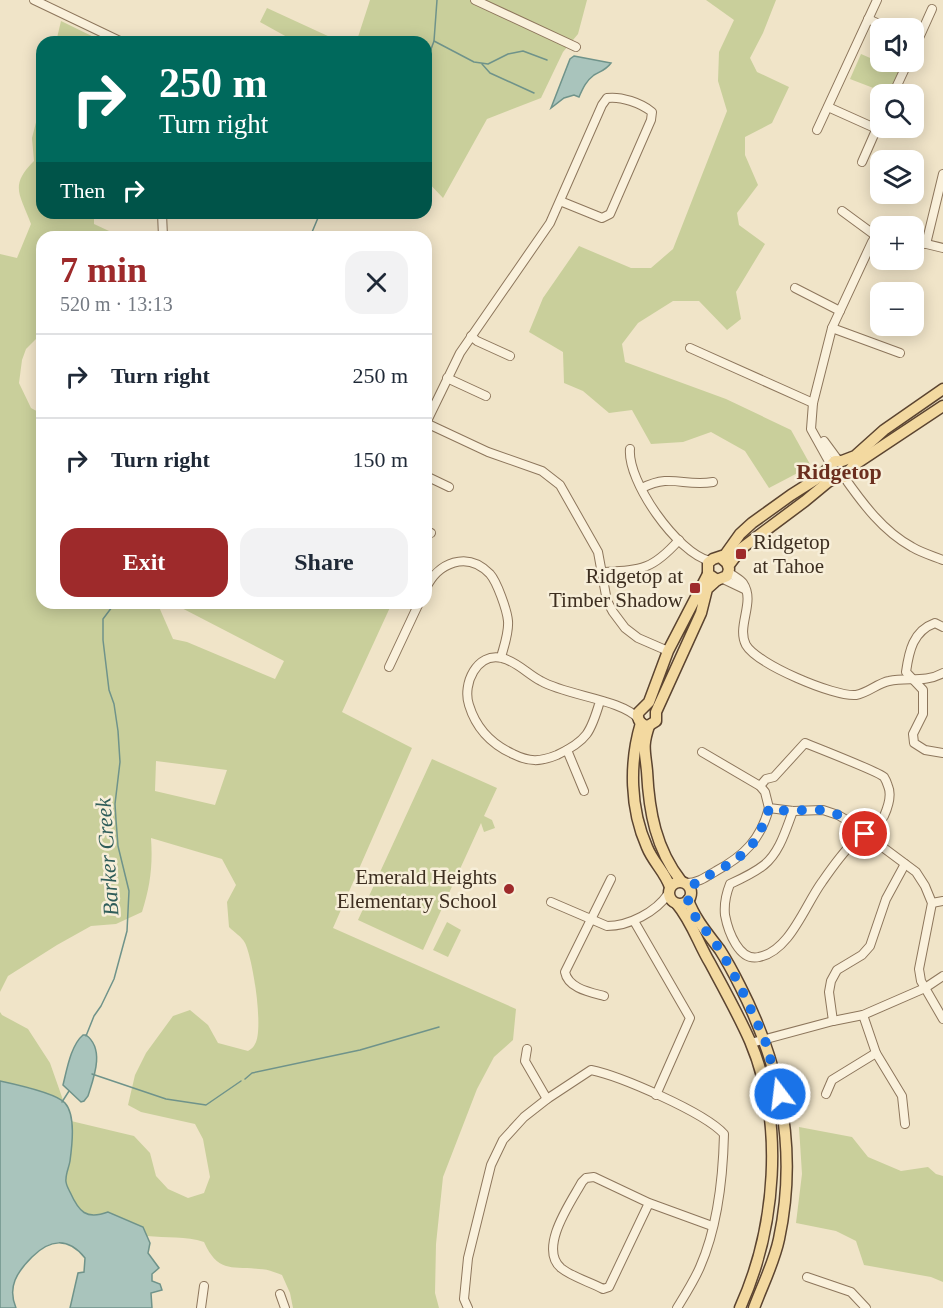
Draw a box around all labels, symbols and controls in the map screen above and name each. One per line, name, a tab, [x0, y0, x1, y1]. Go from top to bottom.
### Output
map controls	[870, 18, 924, 336]
button: sound	[870, 18, 924, 72]
icon: right	[60, 60, 138, 138]
text: 250 m	[159, 60, 268, 106]
button: search	[870, 84, 924, 138]
text: Turn right	[159, 109, 268, 139]
button: layers	[870, 150, 924, 204]
icon: right	[117, 174, 150, 207]
text: Then	[60, 178, 105, 203]
button: +	[870, 216, 924, 270]
text: 7 min	[60, 250, 147, 290]
button: close	[345, 251, 408, 314]
button: −	[870, 282, 924, 336]
text: 520 m · 13:13	[60, 293, 173, 315]
icon: right	[60, 360, 93, 393]
text: Turn right	[111, 363, 210, 388]
text: 250 m	[352, 363, 408, 388]
icon: right	[60, 444, 93, 477]
text: Turn right	[111, 447, 210, 472]
text: 150 m	[352, 447, 408, 472]
district label: Ridgetop	[796, 459, 882, 484]
button: Exit	[60, 528, 228, 597]
button: Share	[240, 528, 408, 597]
place label: Ridgetop at Tahoe	[753, 530, 830, 578]
marker: Ridgetop at Tahoe	[734, 547, 748, 561]
place label: Ridgetop at Timber Shadow	[549, 564, 684, 612]
marker: Ridgetop at Timber Shadow	[688, 581, 702, 595]
water label: Barker Creek	[90, 796, 124, 917]
pin	[839, 808, 890, 859]
icon: arrive	[848, 817, 881, 850]
place label: Emerald Heights Elementary School	[337, 865, 497, 913]
marker: Emerald Heights Elementary School	[502, 882, 516, 896]
position arrow	[748, 1062, 812, 1126]

